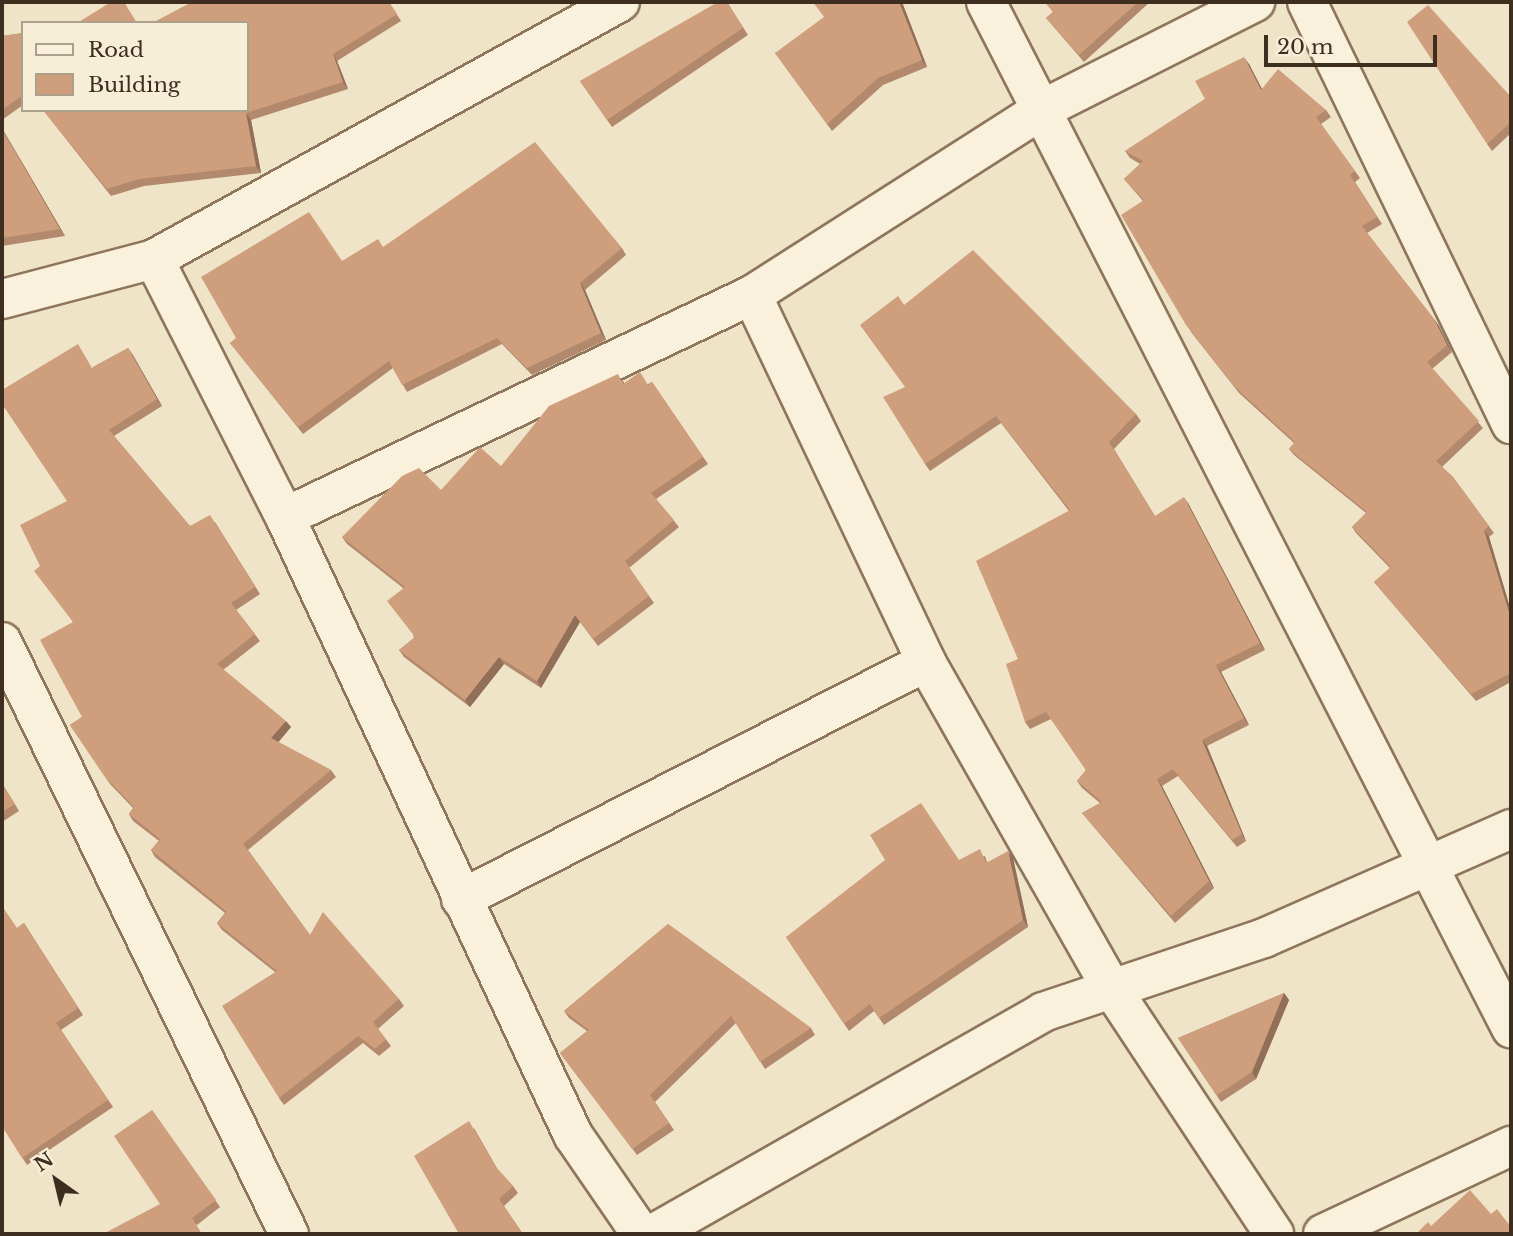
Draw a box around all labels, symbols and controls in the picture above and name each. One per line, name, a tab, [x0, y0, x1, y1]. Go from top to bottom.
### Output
legend	[21, 21, 248, 112]
scale bar	[1268, 21, 1441, 65]
text: 20 m	[1277, 34, 1334, 60]
text: Road	[88, 37, 144, 63]
text: Building	[88, 72, 180, 98]
north arrow	[21, 1145, 91, 1215]
text: N	[30, 1148, 58, 1177]

